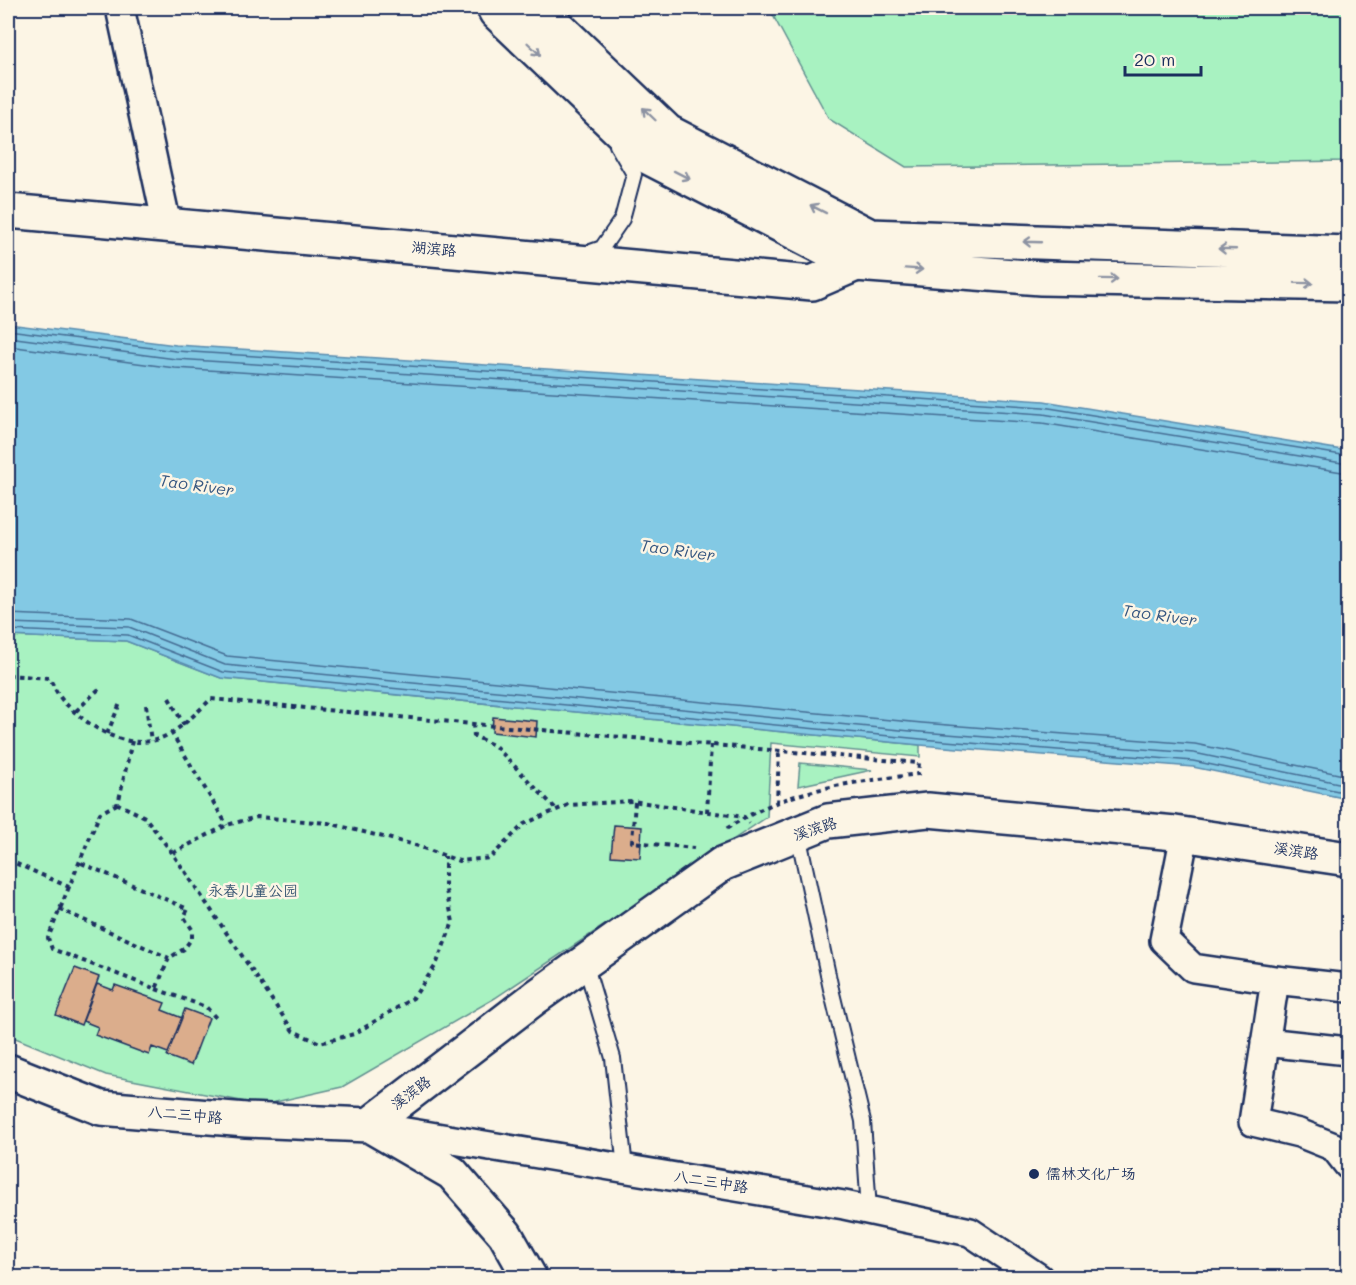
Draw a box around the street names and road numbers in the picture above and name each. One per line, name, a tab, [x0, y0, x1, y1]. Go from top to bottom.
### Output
street label: 湖滨路	[411, 236, 457, 260]
street label: 溪滨路	[790, 812, 839, 845]
street label: 溪滨路	[1272, 837, 1320, 863]
street label: 溪滨路	[386, 1071, 434, 1114]
street label: 八二三中路	[147, 1101, 223, 1127]
street label: 八二三中路	[673, 1165, 750, 1197]

